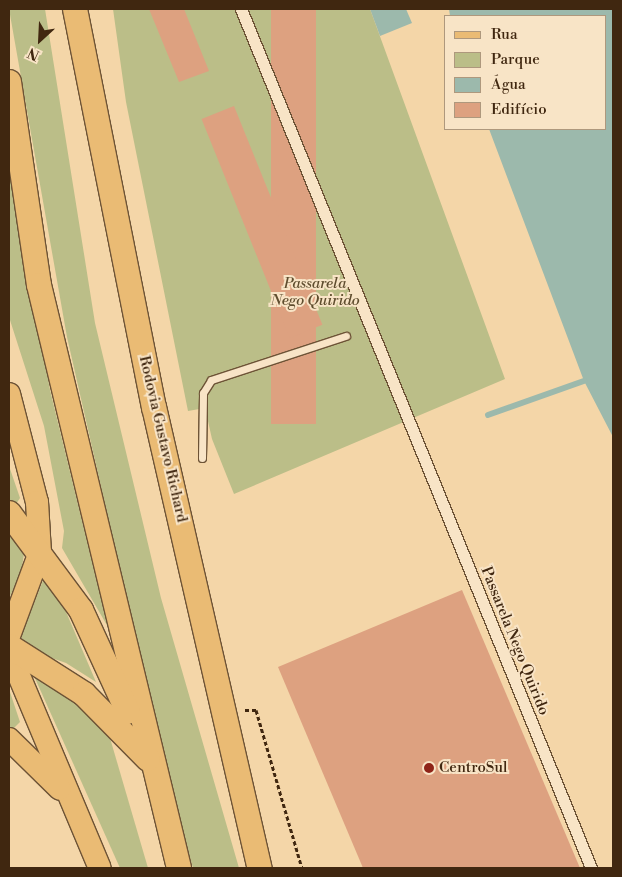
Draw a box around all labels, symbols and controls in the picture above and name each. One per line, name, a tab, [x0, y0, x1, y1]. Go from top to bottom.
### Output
north arrow	[15, 15, 65, 65]
legend	[444, 15, 607, 130]
text: Rua	[491, 25, 518, 44]
text: N	[25, 43, 42, 64]
text: Parque	[491, 50, 540, 69]
text: Água	[491, 75, 526, 94]
text: Edifício	[491, 100, 547, 119]
park label: Passarela Nego Quirido	[270, 274, 360, 309]
street label: Rodovia Gustavo Richard	[135, 354, 191, 524]
street label: Passarela Nego Quirido	[477, 564, 553, 718]
place label: CentroSul	[439, 759, 507, 777]
marker: CentroSul	[423, 762, 435, 774]

